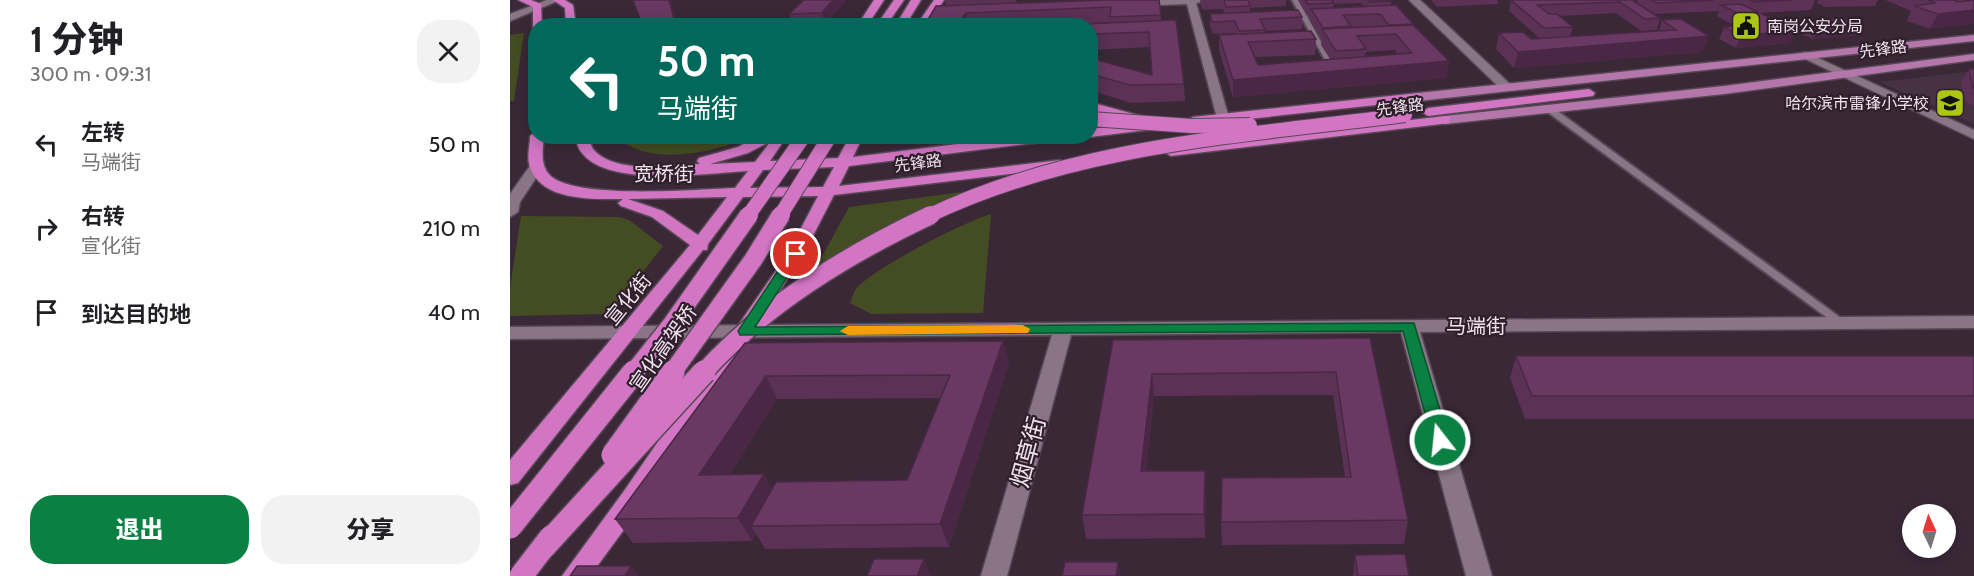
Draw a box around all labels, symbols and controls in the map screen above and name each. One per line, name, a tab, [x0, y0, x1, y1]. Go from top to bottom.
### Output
public building icon: 南岗公安分局	[1730, 10, 1762, 42]
text: 1 分钟	[30, 17, 123, 61]
place label: 南岗公安分局	[1767, 17, 1863, 36]
button: close	[417, 20, 480, 83]
text: 50 m	[657, 35, 755, 87]
street label: 先锋路	[1858, 37, 1908, 61]
icon: left	[558, 42, 636, 120]
text: 300 m · 09:31	[30, 62, 151, 86]
school or university icon: 哈尔滨市雷锋小学校	[1934, 87, 1966, 119]
text: 马端街	[657, 92, 738, 125]
place label: 哈尔滨市雷锋小学校	[1785, 94, 1929, 113]
street label: 先锋路	[1375, 95, 1425, 119]
text: 左转	[81, 119, 125, 146]
icon: left	[30, 128, 63, 161]
text: 50 m	[428, 131, 480, 158]
text: 马端街	[81, 150, 141, 174]
street label: 先锋路	[893, 151, 943, 175]
street label: 宽桥街	[634, 162, 694, 186]
text: 右转	[81, 203, 125, 230]
icon: right	[30, 212, 63, 245]
text: 210 m	[422, 215, 480, 242]
pin	[770, 228, 821, 279]
text: 宣化街	[81, 234, 141, 258]
icon: arrive	[779, 237, 812, 270]
street label: 宣化街	[600, 268, 656, 330]
icon: arrive	[30, 296, 63, 329]
text: 40 m	[428, 299, 480, 326]
street label: 宣化高架桥	[624, 300, 702, 396]
text: 到达目的地	[81, 301, 191, 328]
street label: 马端街	[1446, 314, 1506, 338]
position arrow	[1408, 408, 1472, 472]
street label: 烟草街	[1005, 413, 1051, 491]
button: 退出	[30, 495, 249, 564]
button: 分享	[261, 495, 480, 564]
north arrow	[1902, 504, 1956, 558]
map controls	[1902, 504, 1956, 558]

